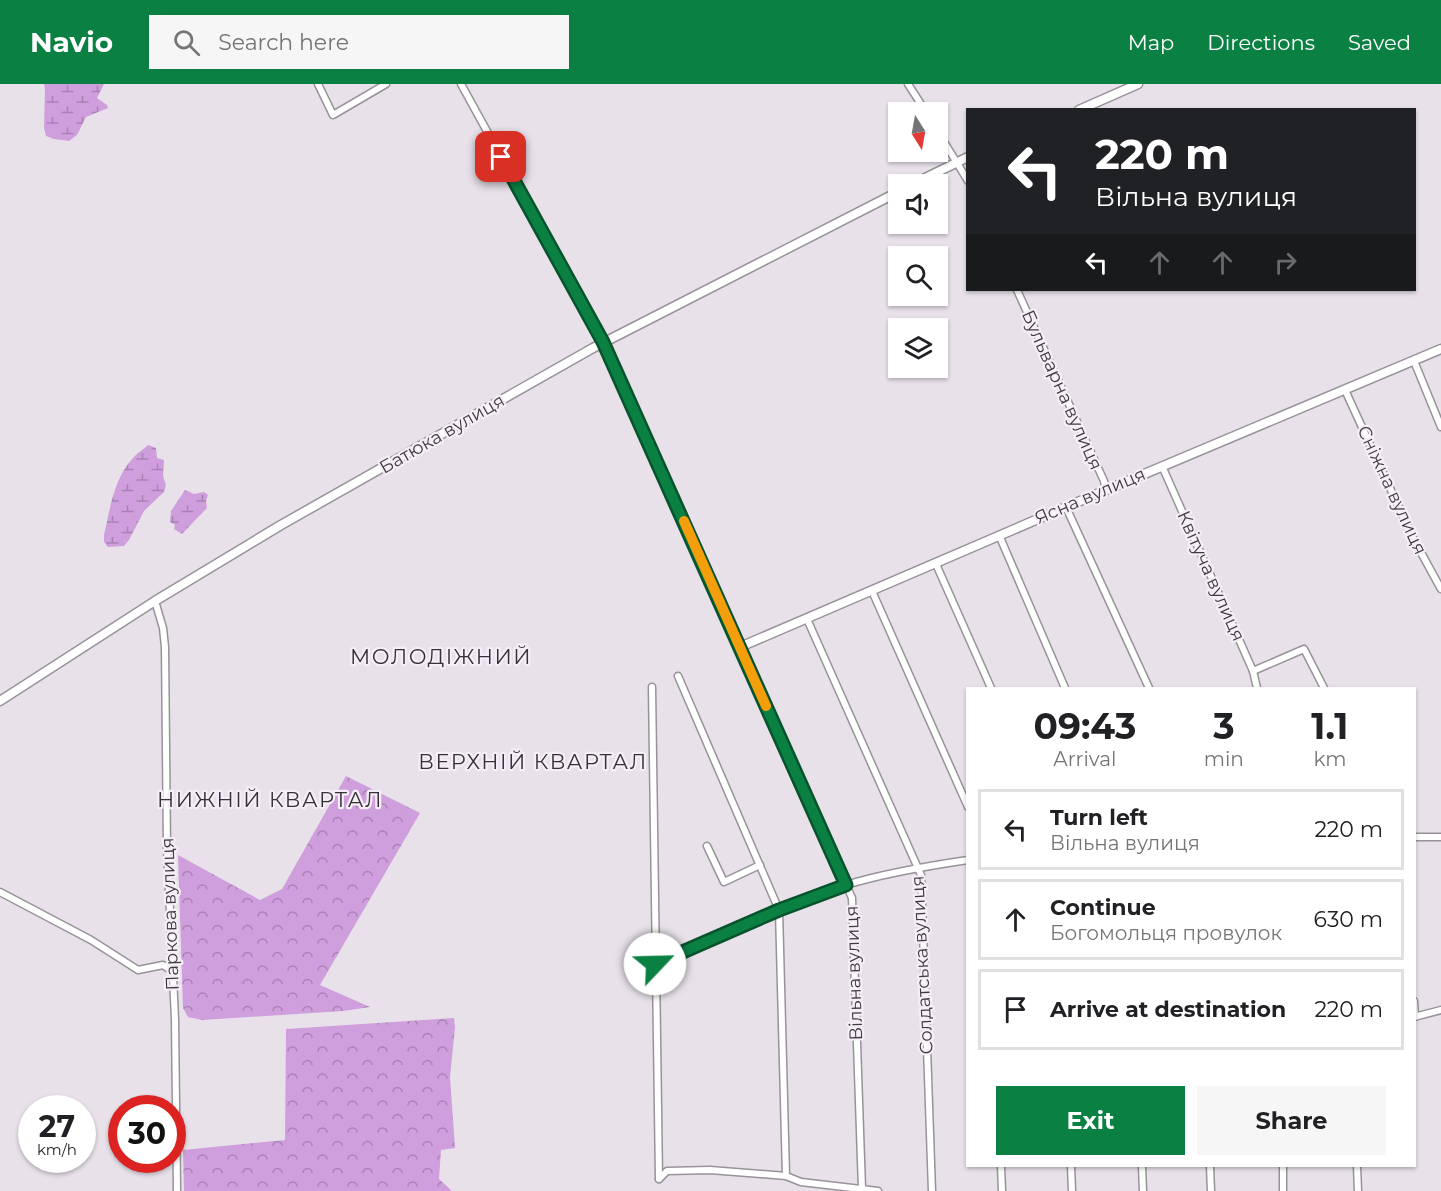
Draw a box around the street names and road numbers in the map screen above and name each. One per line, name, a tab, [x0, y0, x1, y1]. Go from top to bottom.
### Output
street label: Бульварна вулиця	[1017, 307, 1107, 473]
street label: Батюка вулиця	[376, 389, 508, 479]
street label: Сніжна вулиця	[1353, 422, 1431, 558]
street label: Ясна вулиця	[1031, 463, 1149, 529]
street label: Квітуча вулиця	[1172, 507, 1250, 645]
street label: Паркова вулиця	[156, 837, 184, 991]
street label: Солдатська вулиця	[906, 875, 938, 1055]
street label: Вільна вулиця	[841, 905, 867, 1041]

